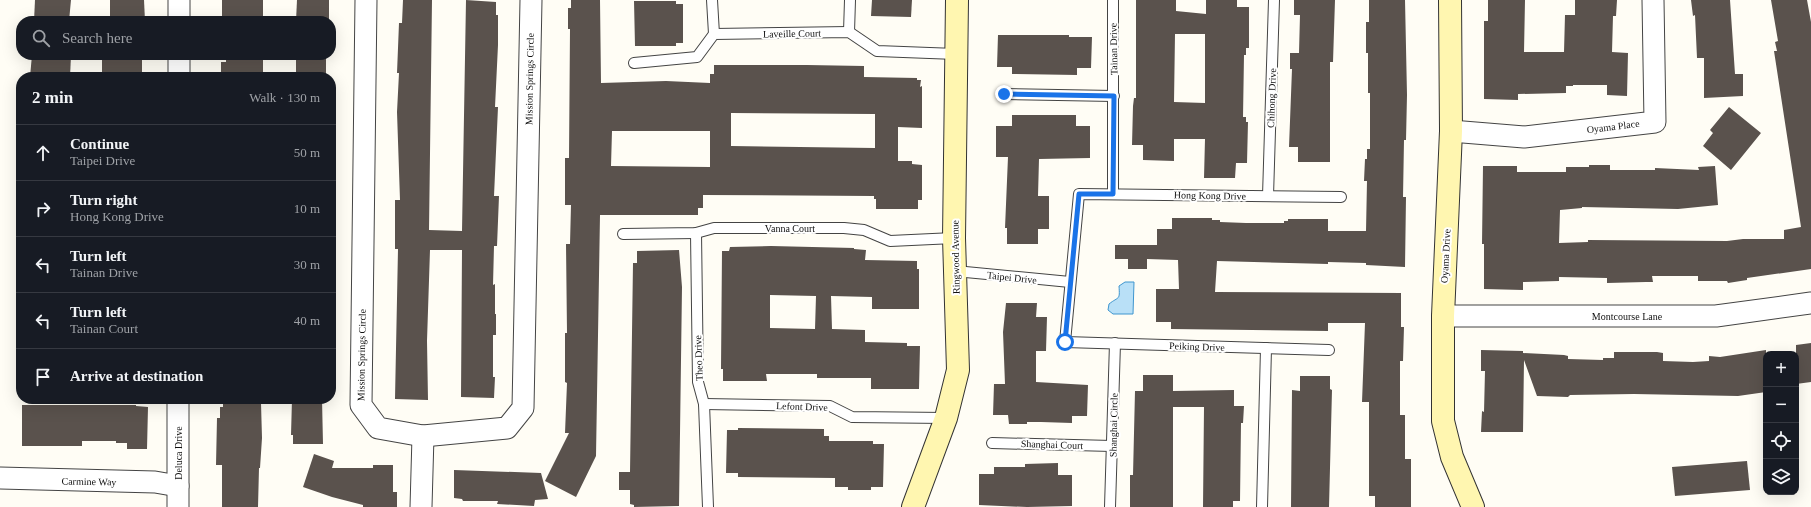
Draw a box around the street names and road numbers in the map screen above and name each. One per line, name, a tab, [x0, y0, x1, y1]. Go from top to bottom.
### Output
street label: Tainan Drive	[1108, 22, 1119, 75]
street label: Laveille Court	[763, 27, 821, 40]
street label: Mission Springs Circle	[523, 32, 536, 125]
street label: Chihong Drive	[1265, 67, 1278, 128]
street label: Oyama Place	[1586, 118, 1641, 135]
street label: Hong Kong Drive	[1174, 189, 1247, 202]
street label: Ringwood Avenue	[949, 219, 962, 294]
street label: Vanna Court	[765, 223, 815, 234]
street label: Oyama Drive	[1439, 228, 1452, 283]
street label: Taipei Drive	[986, 269, 1038, 286]
street label: Mission Springs Circle	[355, 308, 368, 401]
street label: Montcourse Lane	[1592, 311, 1663, 322]
street label: Theo Drive	[692, 334, 705, 381]
street label: Peiking Drive	[1169, 340, 1226, 353]
street label: Shanghai Circle	[1107, 392, 1120, 457]
street label: Lefont Drive	[776, 400, 829, 413]
street label: Deluca Drive	[173, 426, 184, 480]
street label: Shanghai Court	[1021, 438, 1084, 451]
street label: Carmine Way	[61, 476, 117, 487]

